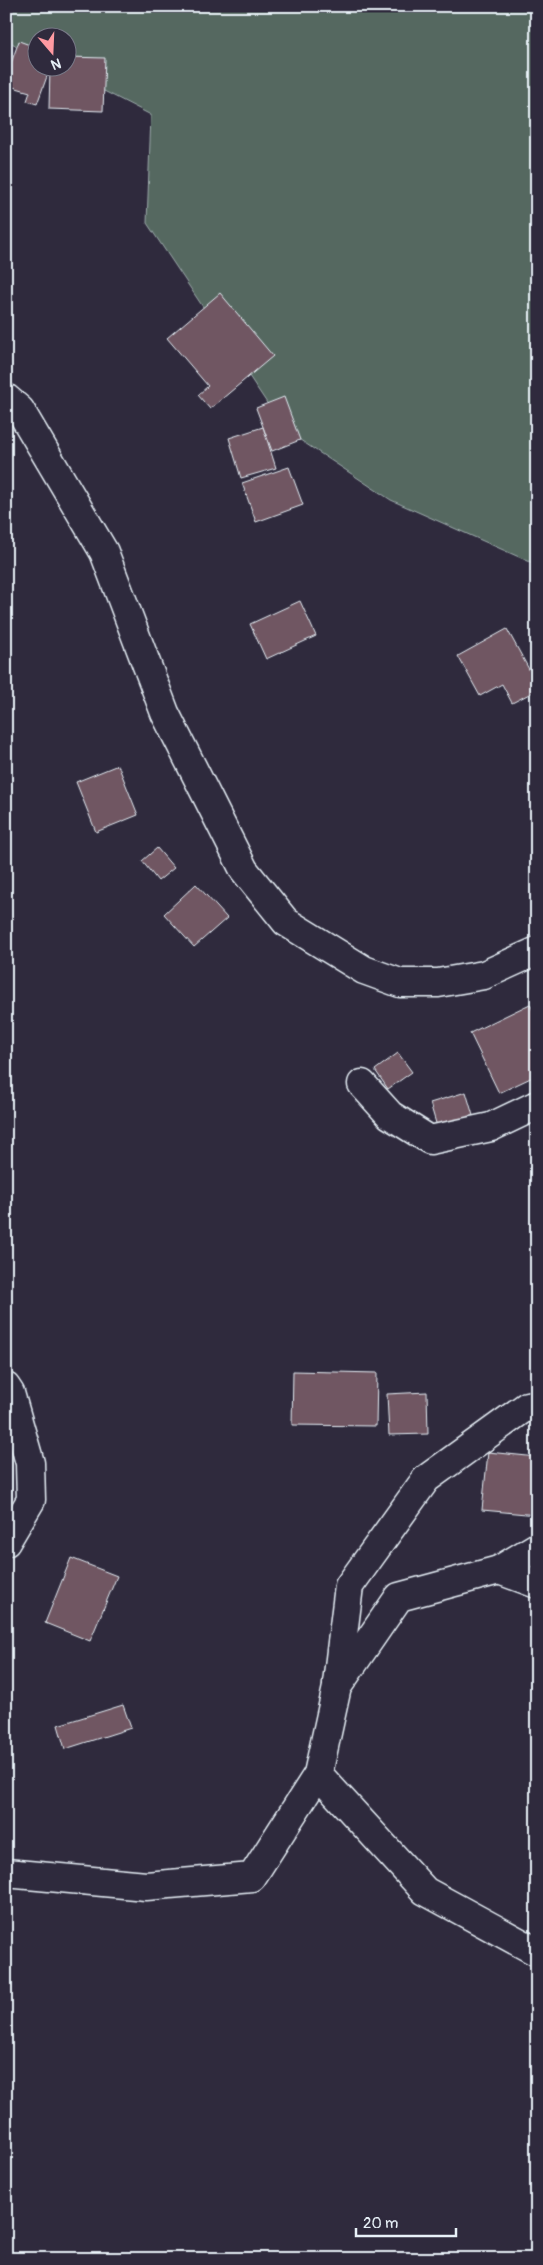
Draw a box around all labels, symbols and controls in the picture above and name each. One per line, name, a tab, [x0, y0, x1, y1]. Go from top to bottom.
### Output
north arrow	[28, 28, 78, 78]
text: N	[49, 54, 63, 73]
scale bar	[356, 2205, 456, 2237]
text: 20 m	[363, 2214, 398, 2233]

